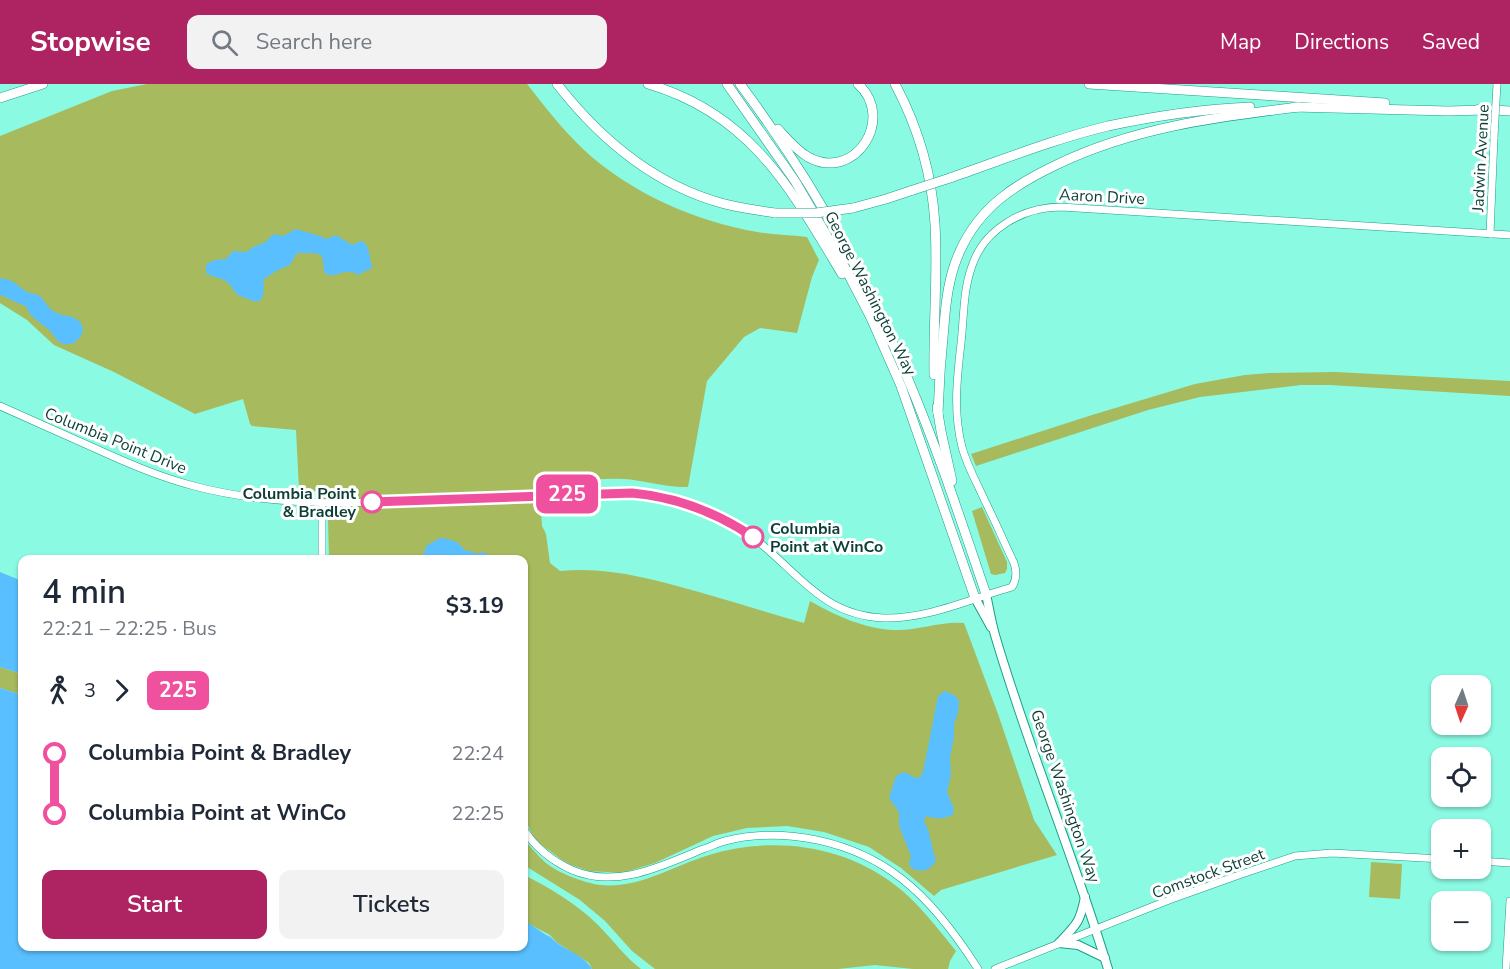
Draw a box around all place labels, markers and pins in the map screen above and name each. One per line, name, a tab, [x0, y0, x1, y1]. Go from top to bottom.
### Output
place label: Columbia Point & Bradley	[242, 483, 357, 523]
marker: Columbia Point & Bradley	[361, 491, 383, 513]
place label: Columbia Point at WinCo	[770, 518, 883, 558]
marker: Columbia Point at WinCo	[742, 526, 764, 548]

